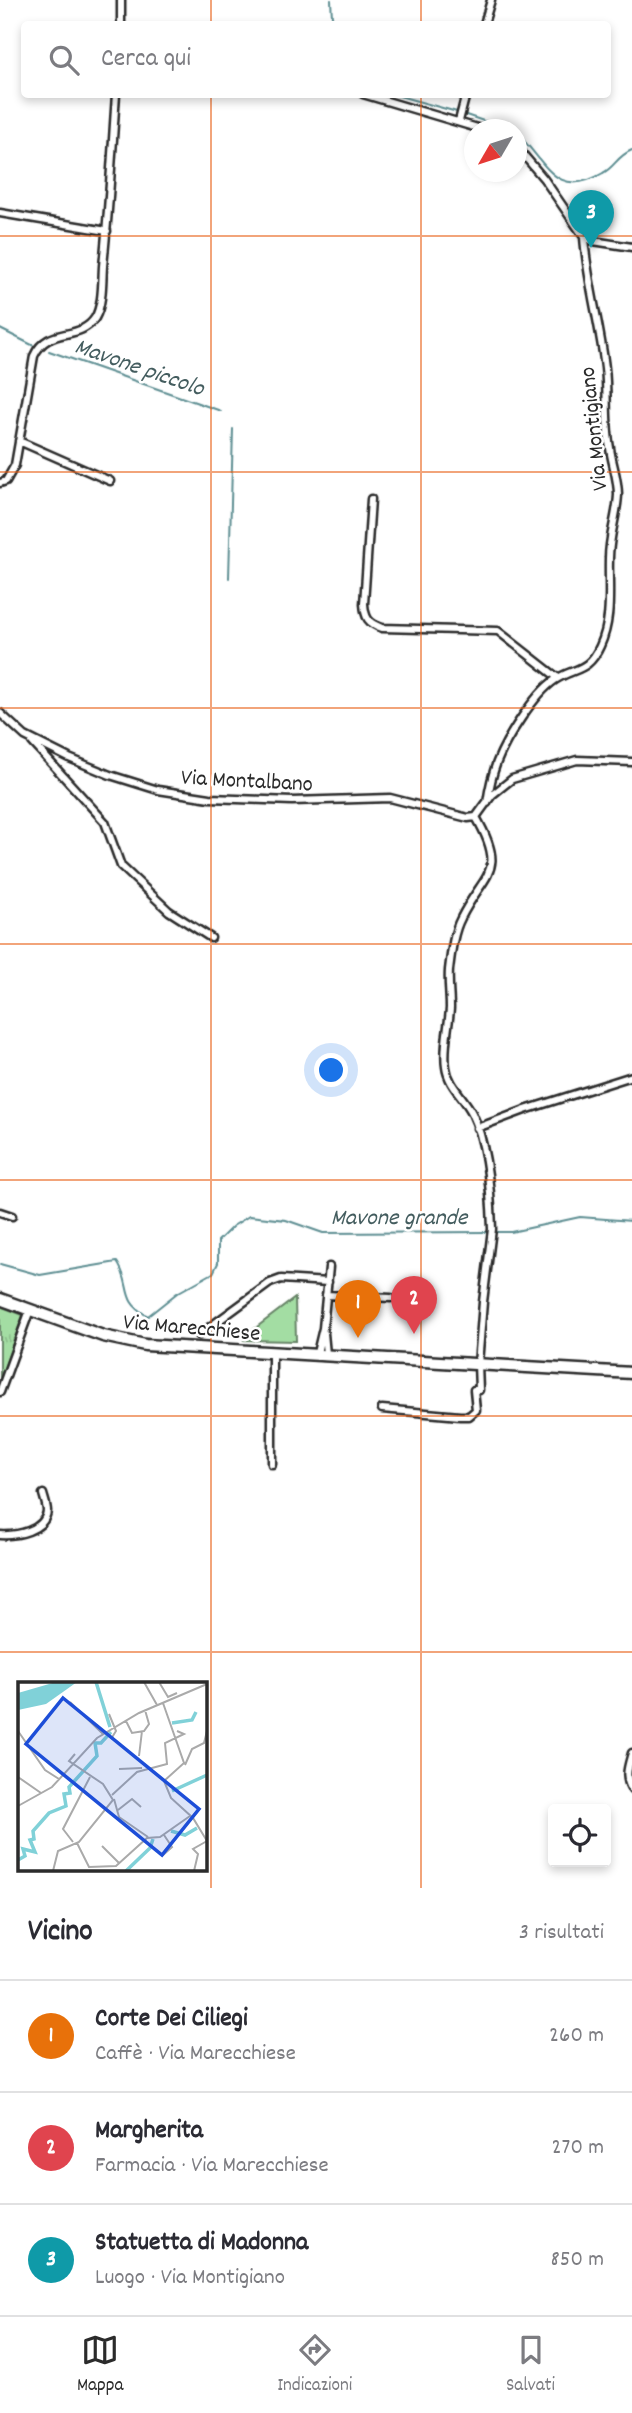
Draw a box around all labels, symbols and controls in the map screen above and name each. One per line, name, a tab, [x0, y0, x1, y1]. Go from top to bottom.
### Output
search box	[21, 21, 611, 98]
icon: search	[45, 41, 83, 79]
text: Cerca qui	[101, 41, 191, 78]
north arrow	[464, 119, 527, 182]
pin: 3	[568, 190, 614, 248]
water label: Mavone piccolo	[70, 331, 210, 407]
street label: Via Montigiano	[573, 365, 618, 492]
street label: Via Montalbano	[180, 763, 314, 802]
your location	[314, 1053, 348, 1087]
water label: Mavone grande	[331, 1202, 469, 1236]
pin: 2	[391, 1276, 437, 1334]
pin: 1	[335, 1280, 381, 1338]
street label: Via Marecchiese	[122, 1307, 262, 1352]
inset map	[18, 1682, 206, 1870]
map controls	[548, 1804, 611, 1867]
button: locate	[548, 1804, 611, 1867]
text: Vicino	[28, 1912, 93, 1955]
text: 3 risultati	[519, 1917, 604, 1950]
text: Corte Dei Ciliegi	[95, 2001, 248, 2038]
text: 1	[48, 2020, 54, 2053]
text: 260 m	[549, 2020, 604, 2053]
text: Caffè · Via Marecchiese	[95, 2038, 296, 2071]
text: Margherita	[95, 2113, 203, 2150]
text: 2	[46, 2132, 56, 2165]
text: 270 m	[552, 2132, 604, 2165]
text: Farmacia · Via Marecchiese	[95, 2150, 329, 2183]
text: Statuetta di Madonna	[95, 2225, 308, 2262]
text: 3	[46, 2244, 56, 2277]
text: 850 m	[551, 2244, 604, 2277]
text: Luogo · Via Montigiano	[95, 2262, 285, 2295]
tab: Mappa	[77, 2331, 123, 2400]
tab: Indicazioni	[277, 2331, 352, 2400]
tab: Salvati	[506, 2331, 555, 2400]

